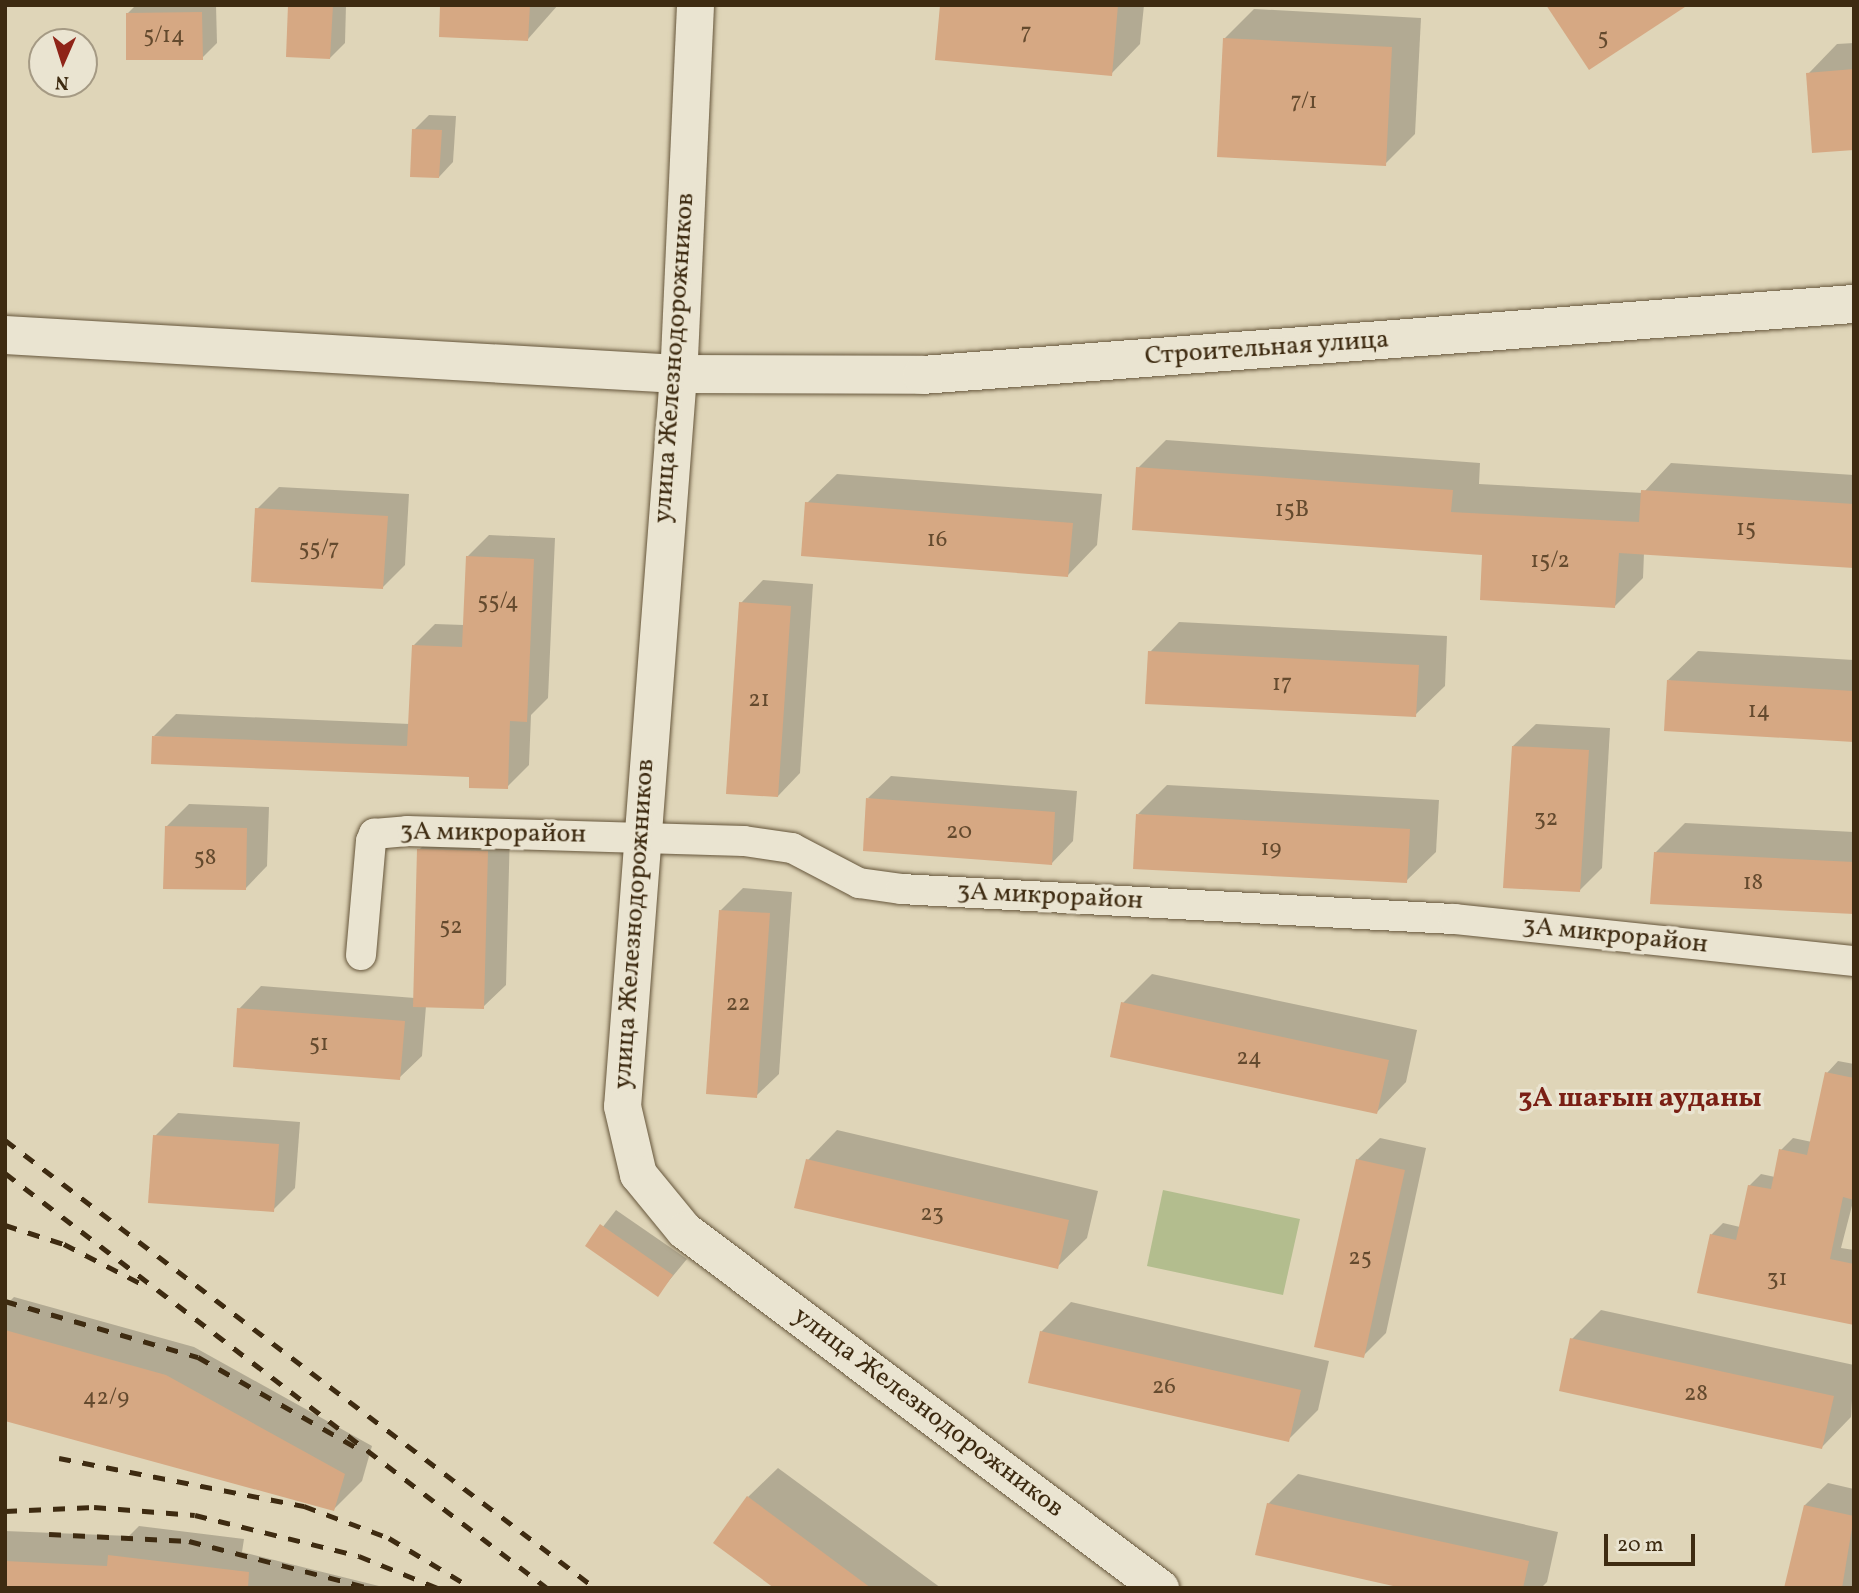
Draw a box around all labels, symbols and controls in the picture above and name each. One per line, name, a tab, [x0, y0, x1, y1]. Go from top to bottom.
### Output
house number: 7	[1020, 19, 1032, 47]
house number: 5/14	[143, 22, 185, 50]
house number: 5	[1597, 24, 1609, 52]
north arrow	[28, 28, 98, 98]
text: N	[54, 69, 70, 95]
house number: 7/1	[1291, 88, 1317, 116]
street label: улица Железнодорожников	[648, 192, 702, 524]
street label: Строительная улица	[1143, 325, 1391, 373]
house number: 15В	[1275, 496, 1309, 524]
house number: 15	[1736, 515, 1756, 543]
house number: 16	[927, 526, 947, 554]
house number: 55/7	[299, 535, 339, 563]
house number: 15/2	[1530, 547, 1570, 575]
house number: 55/4	[477, 588, 519, 616]
house number: 17	[1272, 670, 1292, 698]
house number: 21	[748, 686, 770, 714]
house number: 14	[1748, 697, 1770, 725]
street label: улица Железнодорожников	[608, 758, 662, 1090]
house number: 32	[1534, 805, 1558, 833]
street label: 3А микрорайон	[400, 817, 586, 851]
house number: 20	[946, 818, 972, 846]
house number: 19	[1261, 835, 1281, 863]
house number: 58	[194, 844, 216, 872]
house number: 18	[1743, 869, 1763, 897]
street label: 3А микрорайон	[956, 877, 1144, 917]
street label: 3А микрорайон	[1521, 911, 1709, 961]
house number: 52	[439, 913, 463, 941]
house number: 22	[726, 990, 750, 1018]
house number: 51	[309, 1030, 329, 1058]
house number: 24	[1236, 1044, 1262, 1072]
district label: 3А шағын ауданы	[1518, 1082, 1762, 1116]
house number: 23	[920, 1200, 944, 1228]
house number: 25	[1348, 1244, 1372, 1272]
house number: 31	[1767, 1265, 1787, 1293]
street label: улица Железнодорожников	[786, 1301, 1070, 1525]
house number: 26	[1152, 1373, 1176, 1401]
house number: 28	[1684, 1380, 1708, 1408]
house number: 42/9	[83, 1384, 129, 1412]
scale bar	[1607, 1520, 1698, 1564]
text: 20 m	[1617, 1531, 1663, 1560]

